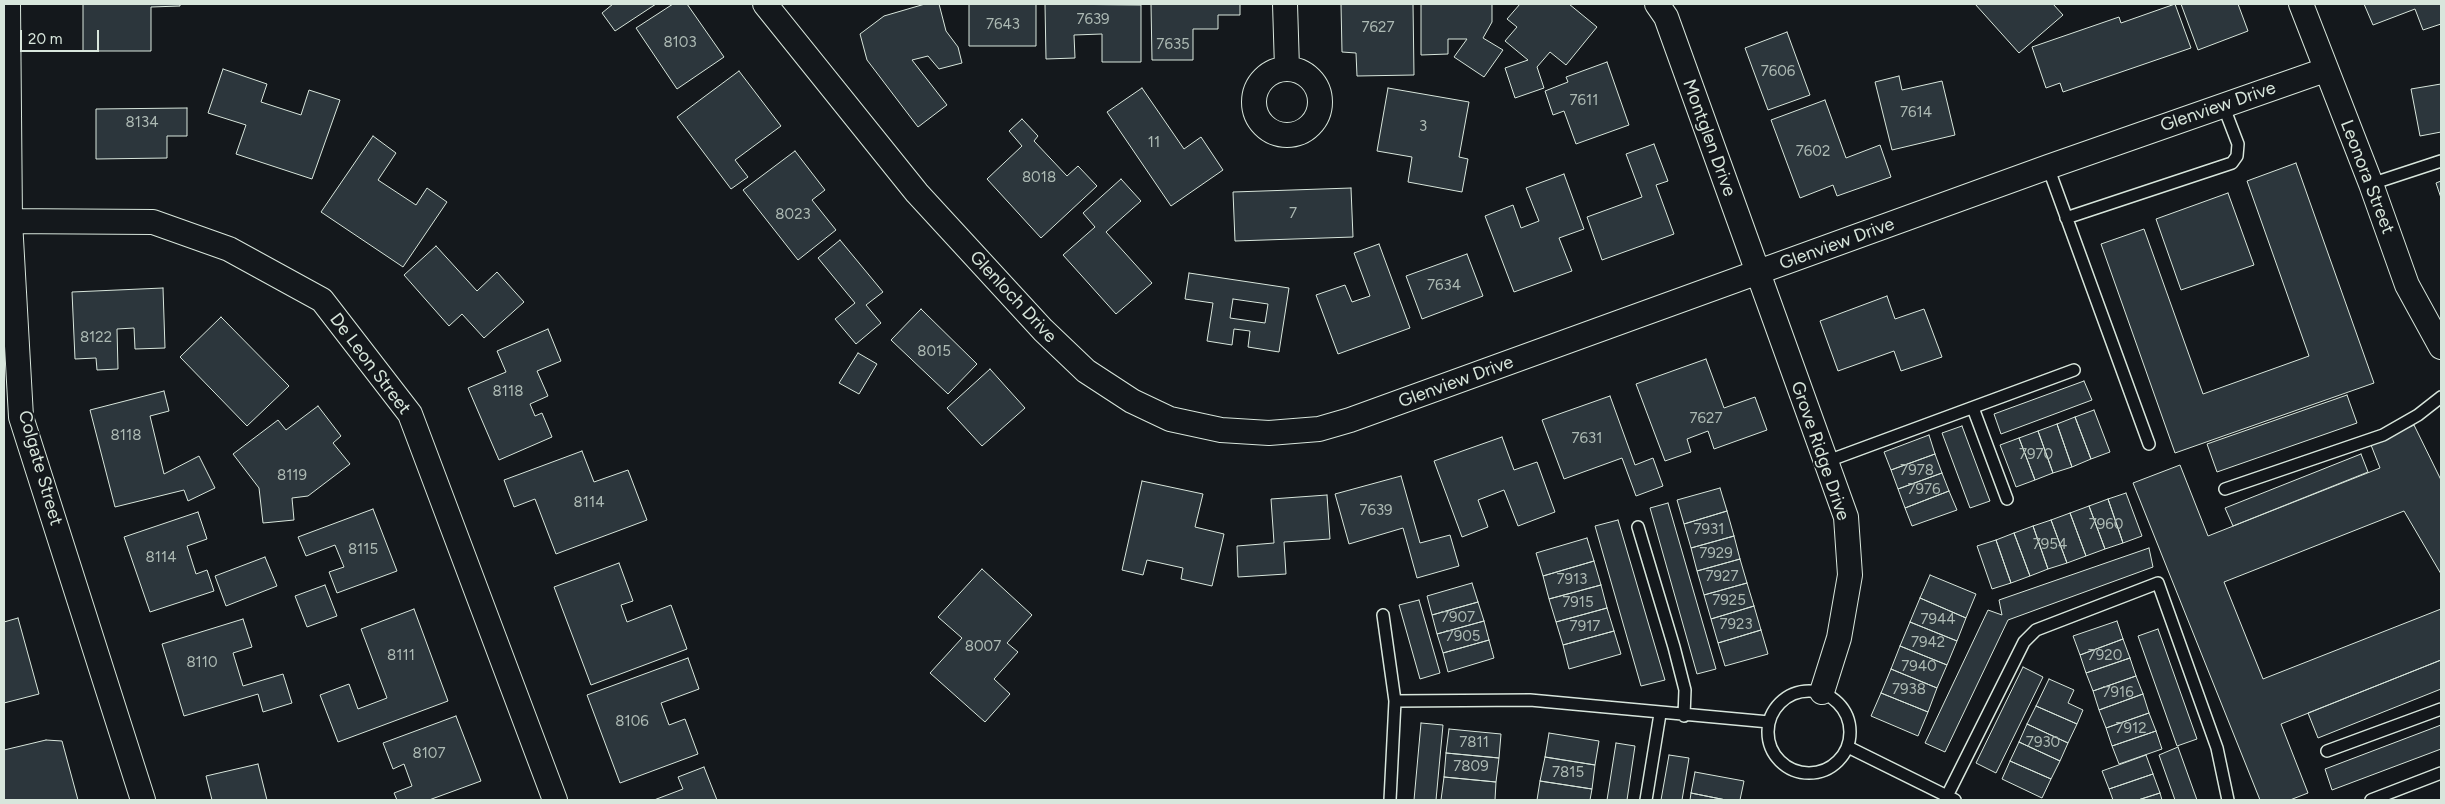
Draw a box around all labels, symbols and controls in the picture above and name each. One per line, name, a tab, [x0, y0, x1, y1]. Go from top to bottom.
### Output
house number: 7639	[1076, 11, 1110, 29]
house number: 7643	[986, 16, 1020, 34]
house number: 7627	[1362, 19, 1394, 37]
scale bar	[22, 20, 101, 52]
text: 20 m	[28, 30, 62, 48]
house number: 8103	[663, 34, 697, 52]
house number: 7635	[1156, 36, 1190, 54]
house number: 7606	[1761, 63, 1795, 81]
street label: Montglen Drive	[1678, 77, 1740, 199]
street label: Glenview Drive	[2157, 77, 2279, 137]
house number: 7611	[1570, 92, 1598, 110]
house number: 7614	[1900, 104, 1932, 122]
house number: 8134	[126, 114, 158, 132]
street label: Leonora Street	[2335, 117, 2399, 237]
house number: 3	[1419, 118, 1427, 136]
house number: 11	[1148, 134, 1160, 152]
house number: 7602	[1796, 143, 1830, 161]
house number: 8018	[1022, 169, 1056, 187]
house number: 7	[1289, 205, 1297, 223]
house number: 8023	[775, 206, 811, 224]
street label: Glenview Drive	[1777, 213, 1897, 275]
street label: Glenloch Drive	[965, 247, 1061, 347]
house number: 7634	[1427, 277, 1461, 295]
street label: De Leon Street	[325, 309, 415, 419]
house number: 8122	[80, 329, 112, 347]
house number: 8015	[917, 343, 951, 361]
street label: Glenview Drive	[1396, 351, 1516, 413]
street label: Grove Ridge Drive	[1786, 379, 1854, 523]
house number: 8118	[493, 383, 523, 401]
street label: Colgate Street	[13, 408, 67, 528]
house number: 7627	[1690, 410, 1722, 428]
house number: 8118	[111, 427, 141, 445]
house number: 7631	[1572, 430, 1602, 448]
house number: 7970	[2019, 446, 2053, 464]
house number: 7978	[1900, 462, 1934, 480]
house number: 8119	[277, 467, 307, 485]
house number: 7976	[1907, 481, 1941, 499]
house number: 8114	[574, 494, 604, 512]
house number: 7639	[1359, 502, 1393, 520]
house number: 7960	[2089, 516, 2123, 534]
house number: 7931	[1694, 521, 1724, 539]
house number: 7954	[2033, 536, 2067, 554]
house number: 8115	[348, 541, 378, 559]
house number: 7929	[1699, 545, 1733, 563]
house number: 8114	[146, 549, 176, 567]
house number: 7927	[1706, 568, 1738, 586]
house number: 7913	[1557, 571, 1587, 589]
house number: 7925	[1712, 592, 1746, 610]
house number: 7915	[1562, 594, 1594, 612]
house number: 7907	[1441, 609, 1475, 627]
house number: 7944	[1920, 611, 1956, 629]
house number: 7923	[1719, 616, 1753, 634]
house number: 7917	[1570, 618, 1600, 636]
house number: 7905	[1446, 628, 1480, 646]
house number: 7942	[1911, 634, 1945, 652]
house number: 8007	[965, 638, 1001, 656]
house number: 8111	[387, 647, 415, 665]
house number: 7920	[2088, 647, 2122, 665]
house number: 8110	[186, 654, 218, 672]
house number: 7940	[1901, 658, 1937, 676]
house number: 7938	[1892, 681, 1926, 699]
house number: 7916	[2102, 684, 2134, 702]
house number: 8106	[615, 713, 649, 731]
house number: 7912	[2115, 720, 2147, 738]
house number: 7811	[1459, 734, 1489, 752]
house number: 7930	[2026, 734, 2060, 752]
house number: 8107	[412, 745, 446, 763]
house number: 7809	[1453, 758, 1489, 776]
house number: 7815	[1552, 764, 1584, 782]

